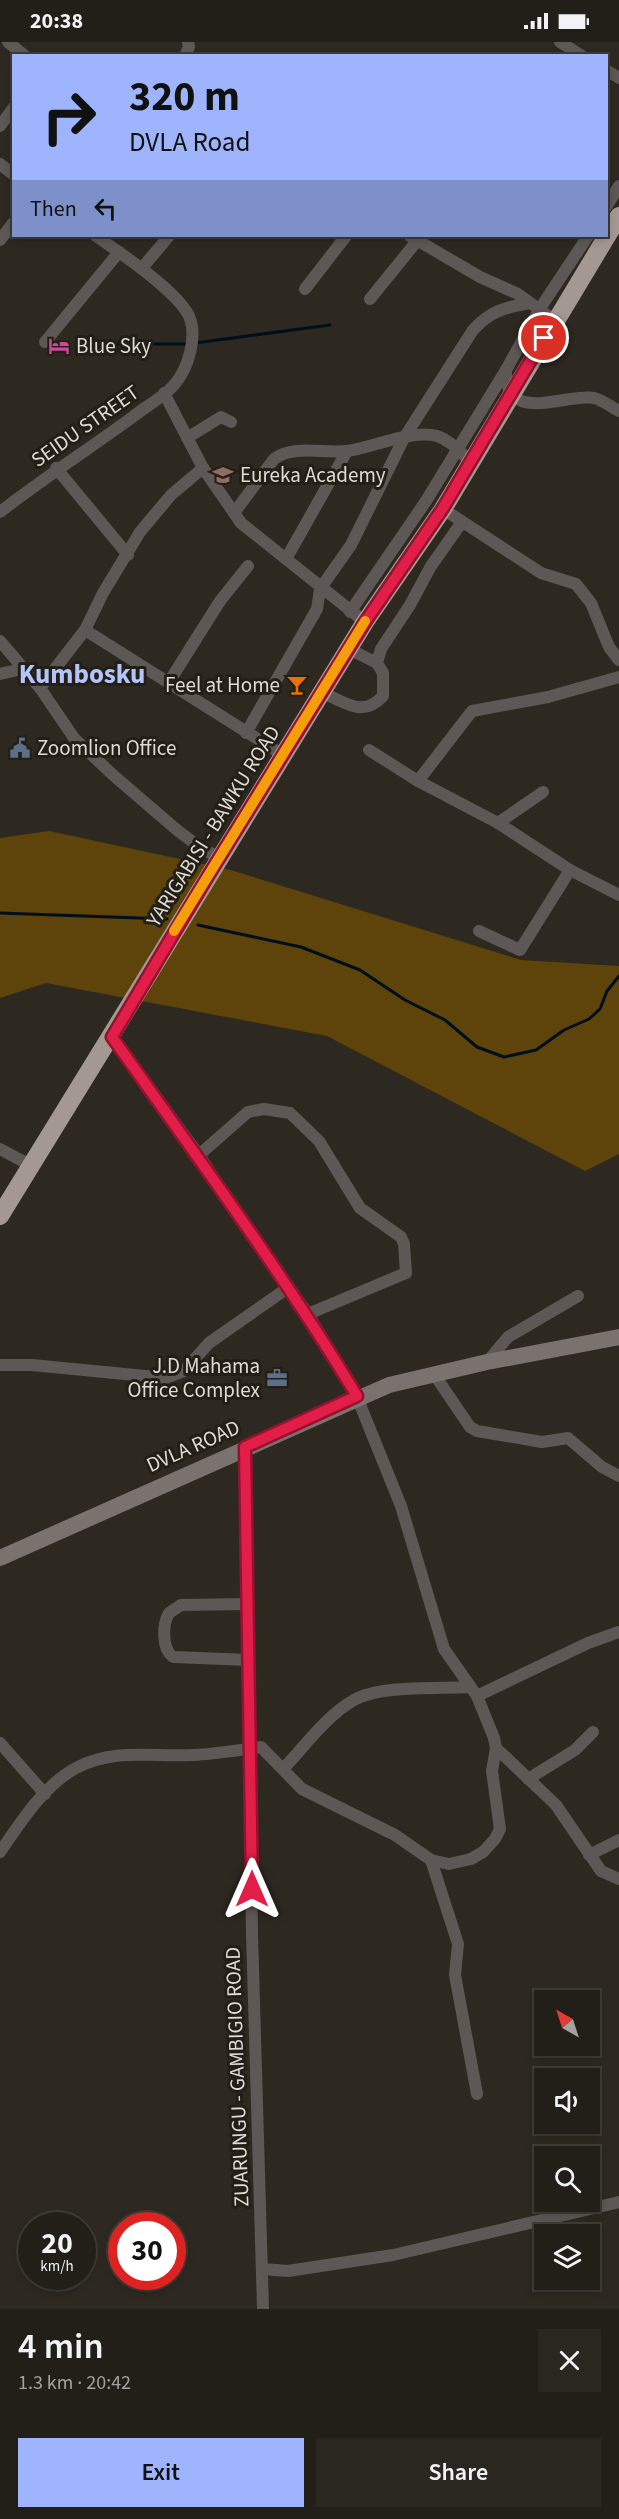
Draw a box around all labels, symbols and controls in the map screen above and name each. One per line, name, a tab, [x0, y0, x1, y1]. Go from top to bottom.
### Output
text: 20:38	[30, 5, 83, 37]
text: 320 m	[129, 67, 240, 127]
icon: right	[30, 78, 108, 156]
text: DVLA Road	[129, 123, 250, 162]
icon: left	[89, 192, 122, 225]
text: Then	[30, 193, 77, 225]
pin	[518, 312, 569, 363]
icon: arrive	[527, 321, 560, 354]
place label: Blue Sky	[76, 331, 151, 361]
hotel icon: Blue Sky	[47, 334, 71, 358]
street label: SEIDU STREET	[25, 378, 145, 474]
place label: Eureka Academy	[240, 460, 386, 490]
school or university icon: Eureka Academy	[211, 463, 235, 487]
district label: Kumbosku	[19, 655, 145, 694]
place label: Feel at Home	[165, 670, 280, 700]
bar icon: Feel at Home	[285, 673, 309, 697]
street label: YARIGABISI - BAWKU ROAD	[138, 720, 287, 933]
place label: Zoomlion Office	[37, 733, 176, 763]
public building icon: Zoomlion Office	[8, 736, 32, 760]
place label: J.D Mahama Office Complex	[128, 1351, 261, 1405]
office icon: J.D Mahama Office Complex	[265, 1366, 289, 1390]
street label: DVLA ROAD	[142, 1412, 244, 1480]
position arrow	[220, 1857, 284, 1921]
street label: ZUARUNGU - GAMBIGIO ROAD	[217, 1946, 257, 2208]
north arrow	[534, 1990, 600, 2056]
map controls	[534, 1990, 600, 2290]
button: sound	[534, 2068, 600, 2134]
button: search	[534, 2146, 600, 2212]
speed limit sign: 30	[108, 2212, 186, 2290]
text: 20	[41, 2222, 73, 2265]
button: layers	[534, 2224, 600, 2290]
text: km/h	[40, 2256, 74, 2277]
text: 4 min	[18, 2321, 104, 2372]
button: close	[538, 2329, 601, 2392]
text: 1.3 km · 20:42	[18, 2369, 131, 2397]
button: Exit	[18, 2438, 304, 2507]
button: Share	[316, 2438, 601, 2507]

